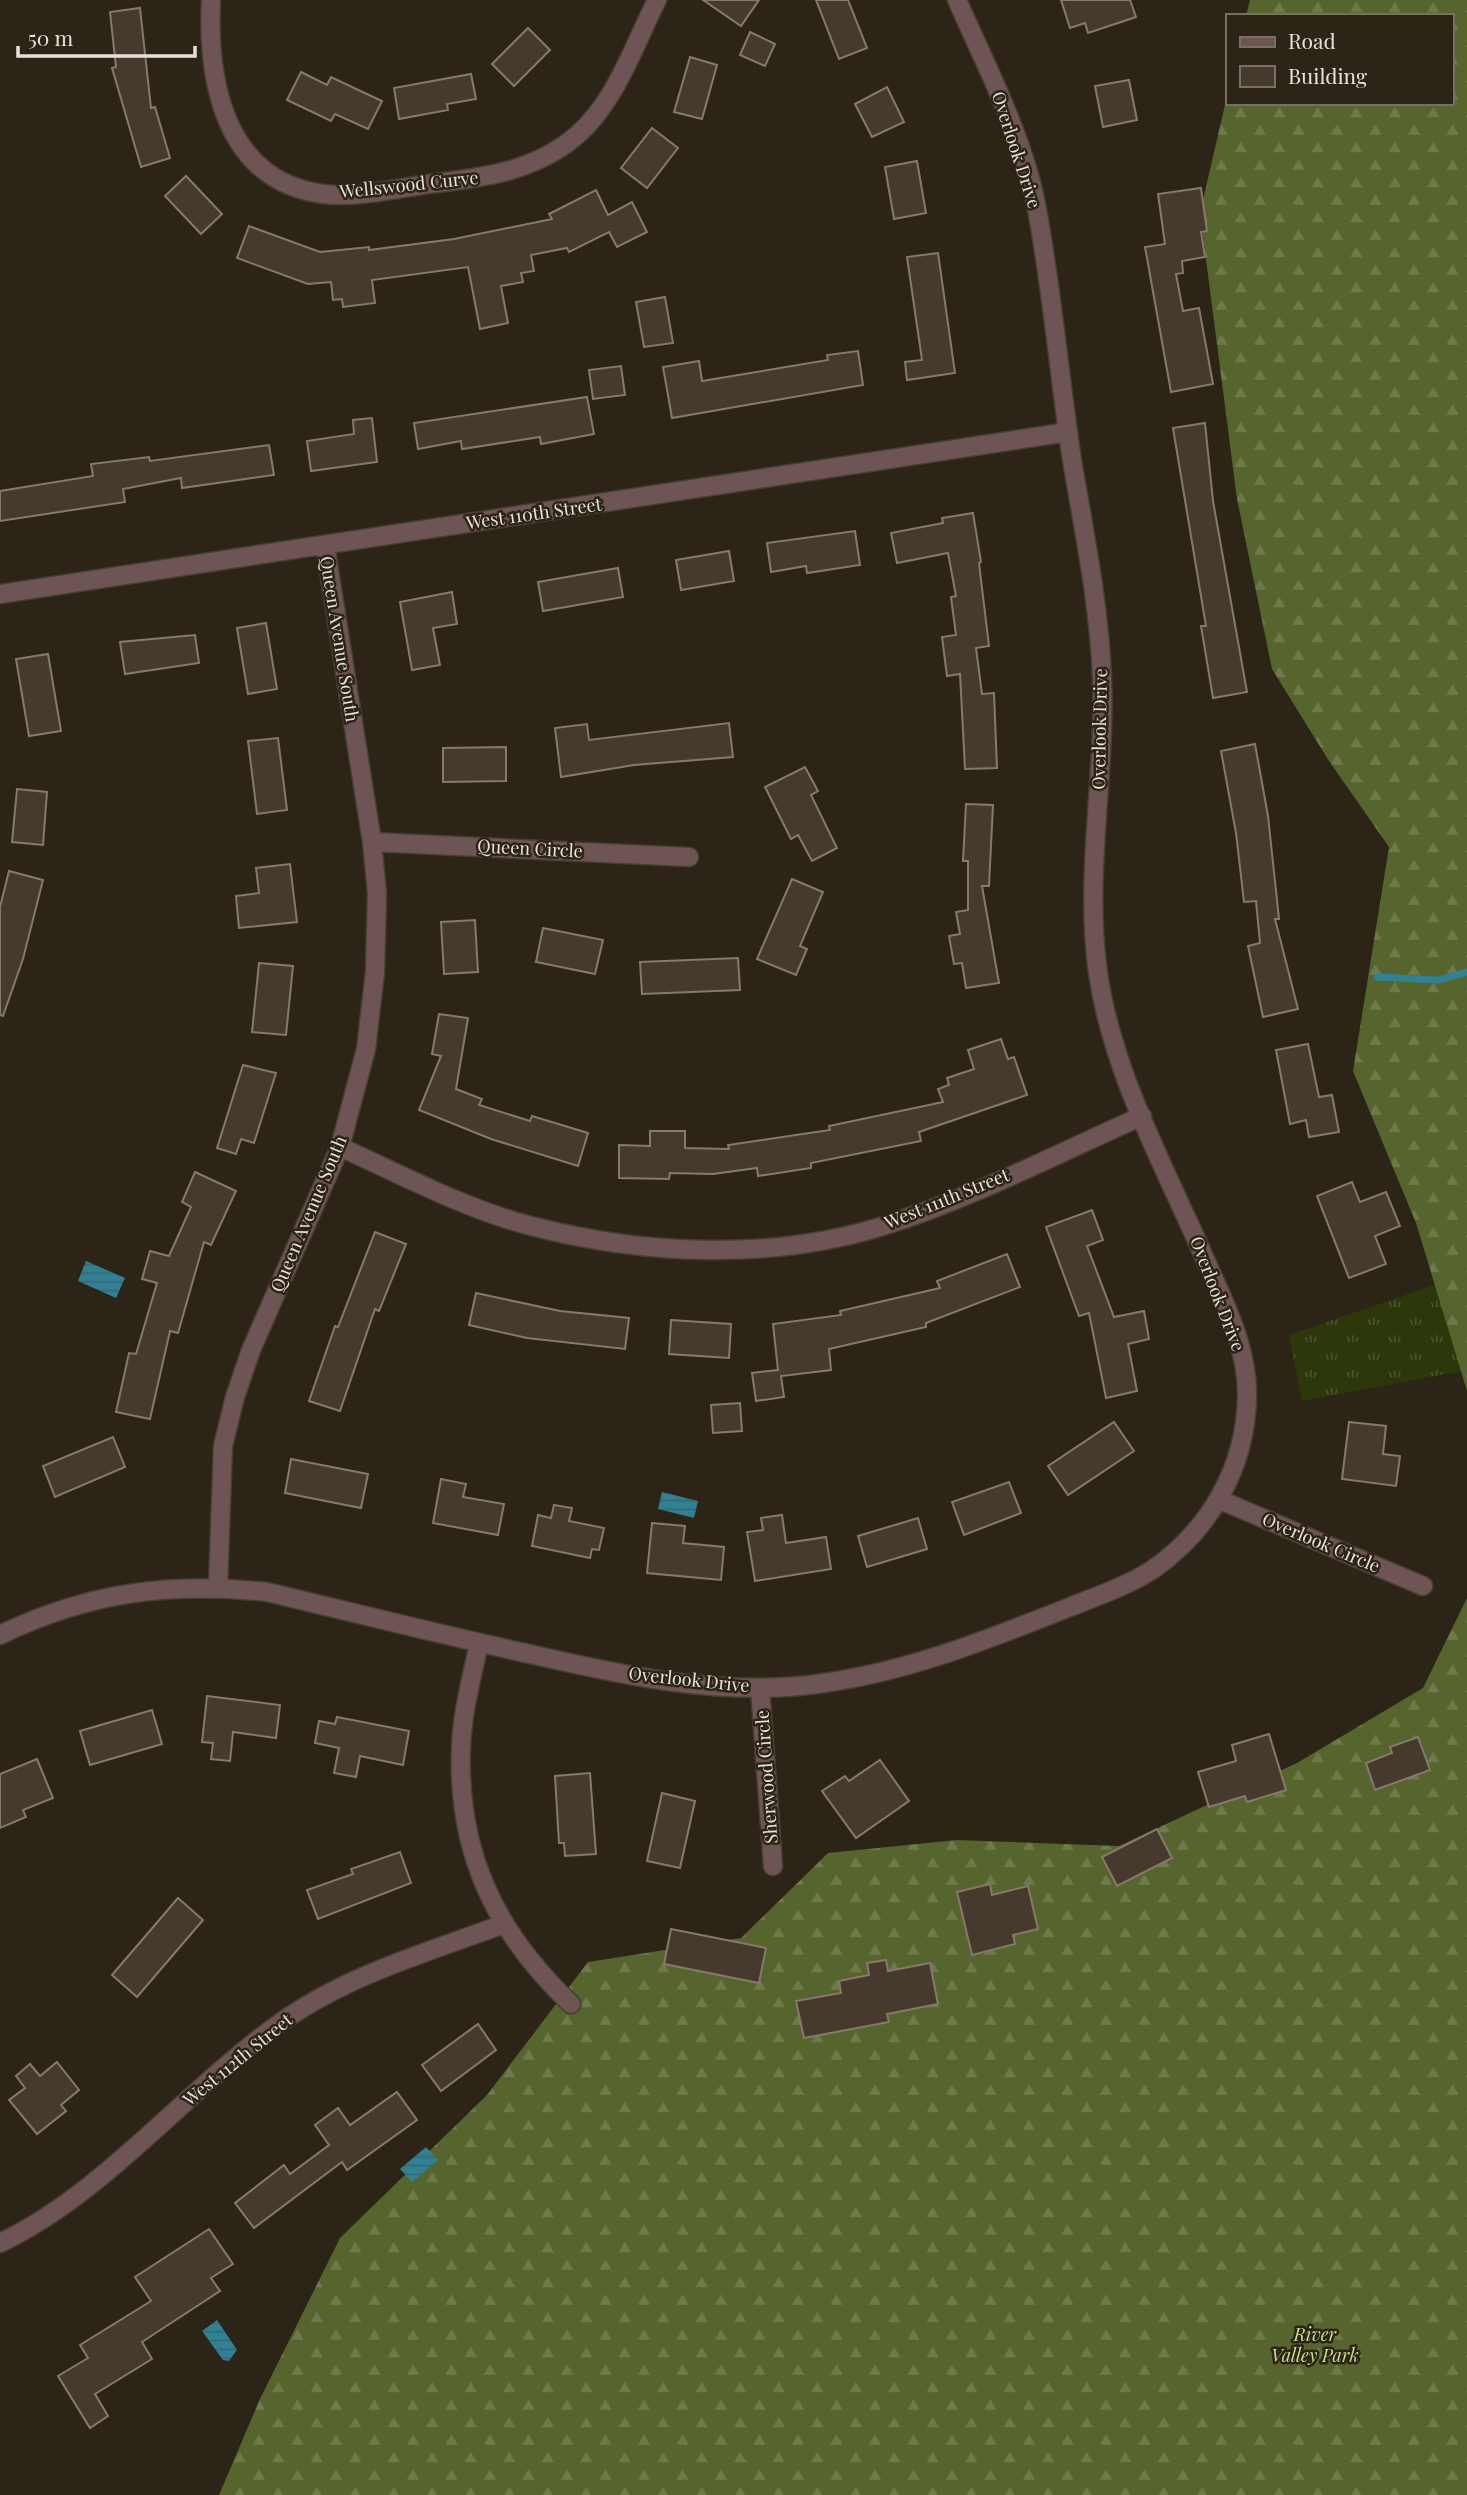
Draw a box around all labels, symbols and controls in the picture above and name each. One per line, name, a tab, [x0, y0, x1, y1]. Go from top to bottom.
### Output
scale bar	[18, 14, 194, 58]
legend	[1226, 14, 1453, 105]
text: 50 m	[28, 23, 74, 51]
text: Road	[1288, 26, 1336, 54]
text: Building	[1288, 61, 1367, 89]
street label: Overlook Drive	[987, 88, 1047, 211]
street label: Wellswood Curve	[337, 165, 480, 203]
street label: West 110th Street	[464, 492, 604, 535]
street label: Queen Avenue South	[315, 554, 365, 724]
street label: Overlook Drive	[1086, 668, 1112, 790]
street label: Queen Circle	[477, 833, 583, 863]
street label: Queen Avenue South	[264, 1131, 352, 1295]
street label: West 111th Street	[880, 1162, 1013, 1234]
street label: Overlook Drive	[1185, 1233, 1251, 1355]
street label: Overlook Circle	[1259, 1507, 1384, 1578]
street label: Overlook Drive	[627, 1661, 751, 1697]
street label: Sherwood Circle	[749, 1709, 783, 1845]
street label: West 112th Street	[177, 2007, 298, 2111]
park label: River Valley Park	[1271, 2322, 1359, 2367]

